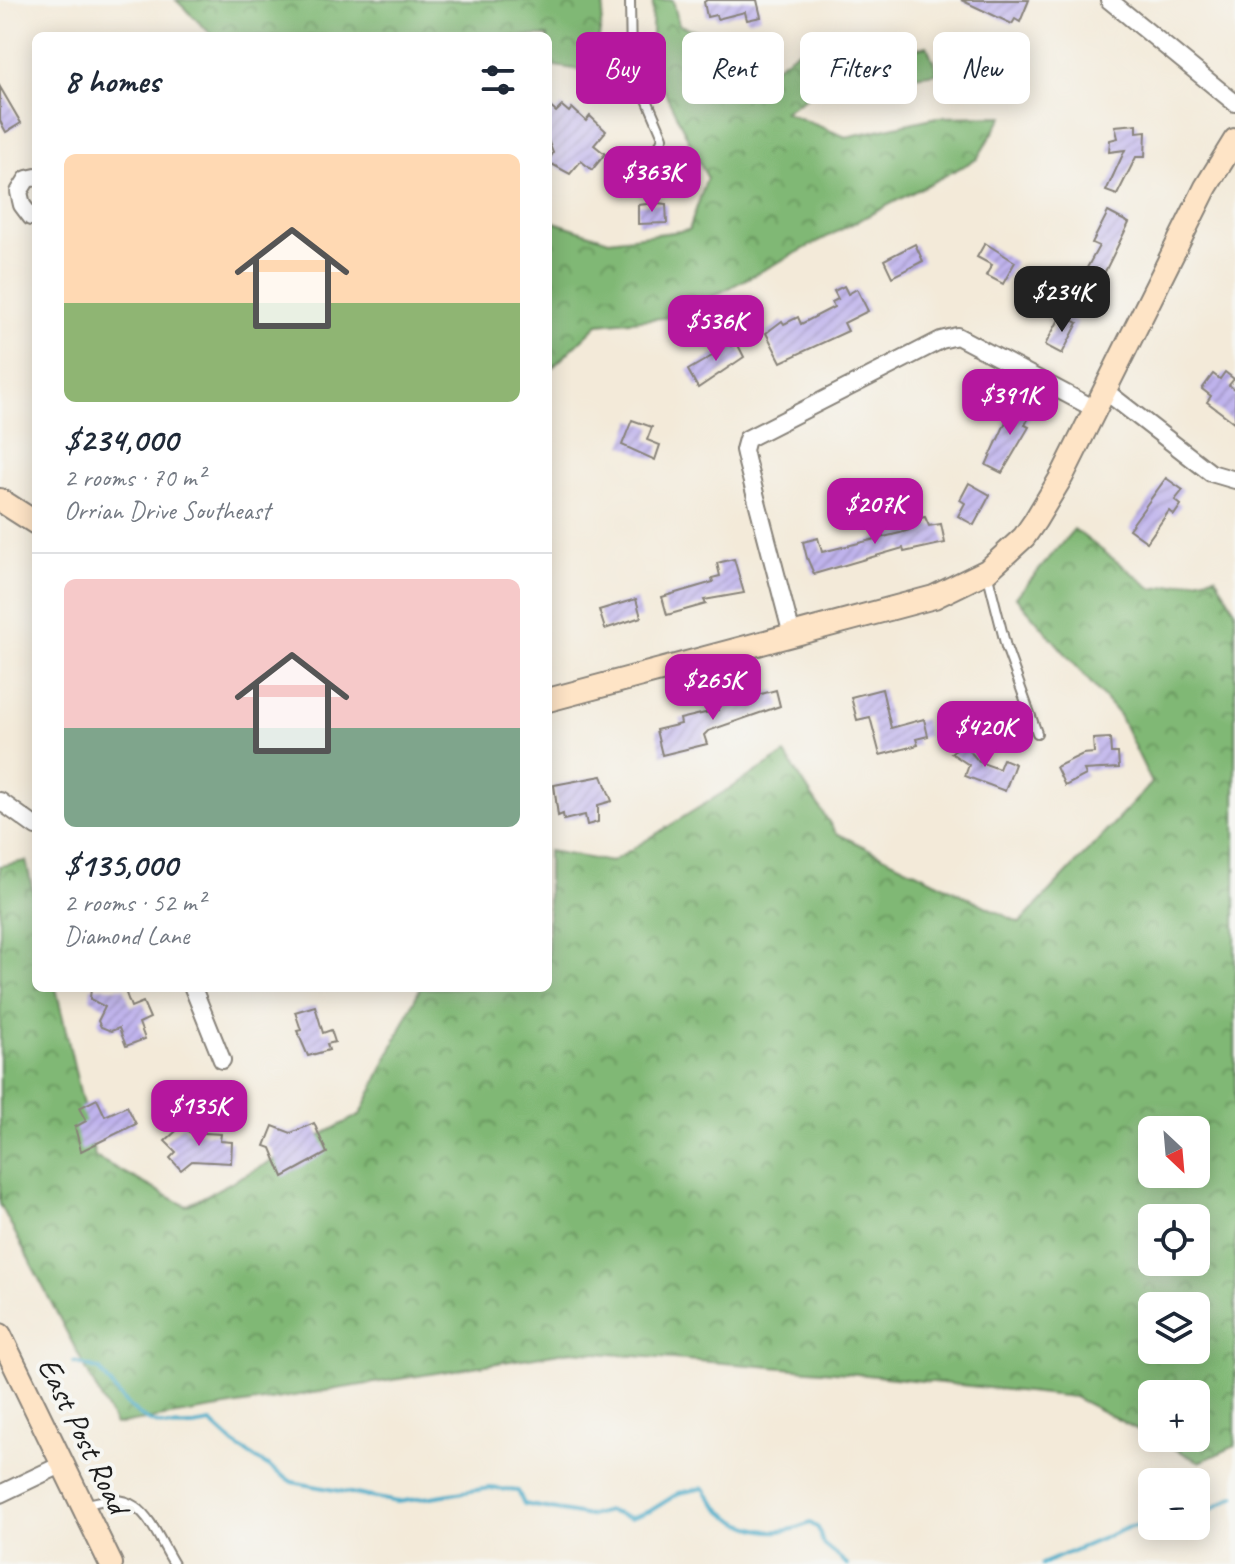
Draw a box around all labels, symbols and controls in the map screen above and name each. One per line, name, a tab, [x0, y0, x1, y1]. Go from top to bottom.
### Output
chip: Buy	[576, 32, 666, 104]
chip: Rent	[682, 32, 784, 104]
chip: Filters	[800, 32, 917, 104]
chip: New	[933, 32, 1030, 104]
icon: filters	[476, 58, 520, 102]
text: 8 homes	[64, 59, 160, 102]
pin: $363K	[596, 146, 708, 214]
text: $363K	[622, 155, 682, 188]
icon: home	[220, 206, 364, 350]
pin: $234K	[1006, 266, 1118, 334]
text: $234K	[1032, 275, 1092, 308]
pin: $536K	[660, 295, 772, 363]
text: $536K	[686, 304, 746, 337]
pin: $391K	[954, 369, 1066, 437]
text: $391K	[980, 378, 1040, 411]
text: $234,000	[64, 418, 178, 461]
text: 2 rooms · 70 m²	[64, 461, 205, 494]
pin: $207K	[819, 478, 931, 546]
text: $207K	[845, 487, 905, 520]
text: Orrian Drive Southeast	[64, 494, 270, 527]
icon: home	[220, 631, 364, 775]
pin: $265K	[657, 654, 769, 722]
text: $265K	[683, 663, 743, 696]
pin: $420K	[929, 701, 1041, 769]
text: $420K	[955, 710, 1015, 743]
text: $135,000	[64, 843, 177, 886]
text: 2 rooms · 52 m²	[64, 886, 205, 919]
text: Diamond Lane	[64, 919, 189, 952]
pin: $135K	[143, 1080, 255, 1148]
text: $135K	[169, 1089, 229, 1122]
north arrow	[1138, 1116, 1210, 1188]
map controls	[1138, 1116, 1210, 1540]
button: locate	[1138, 1204, 1210, 1276]
button: layers	[1138, 1292, 1210, 1364]
street label: East Post Road	[28, 1351, 141, 1525]
button: +	[1138, 1380, 1210, 1452]
button: −	[1138, 1468, 1210, 1540]

